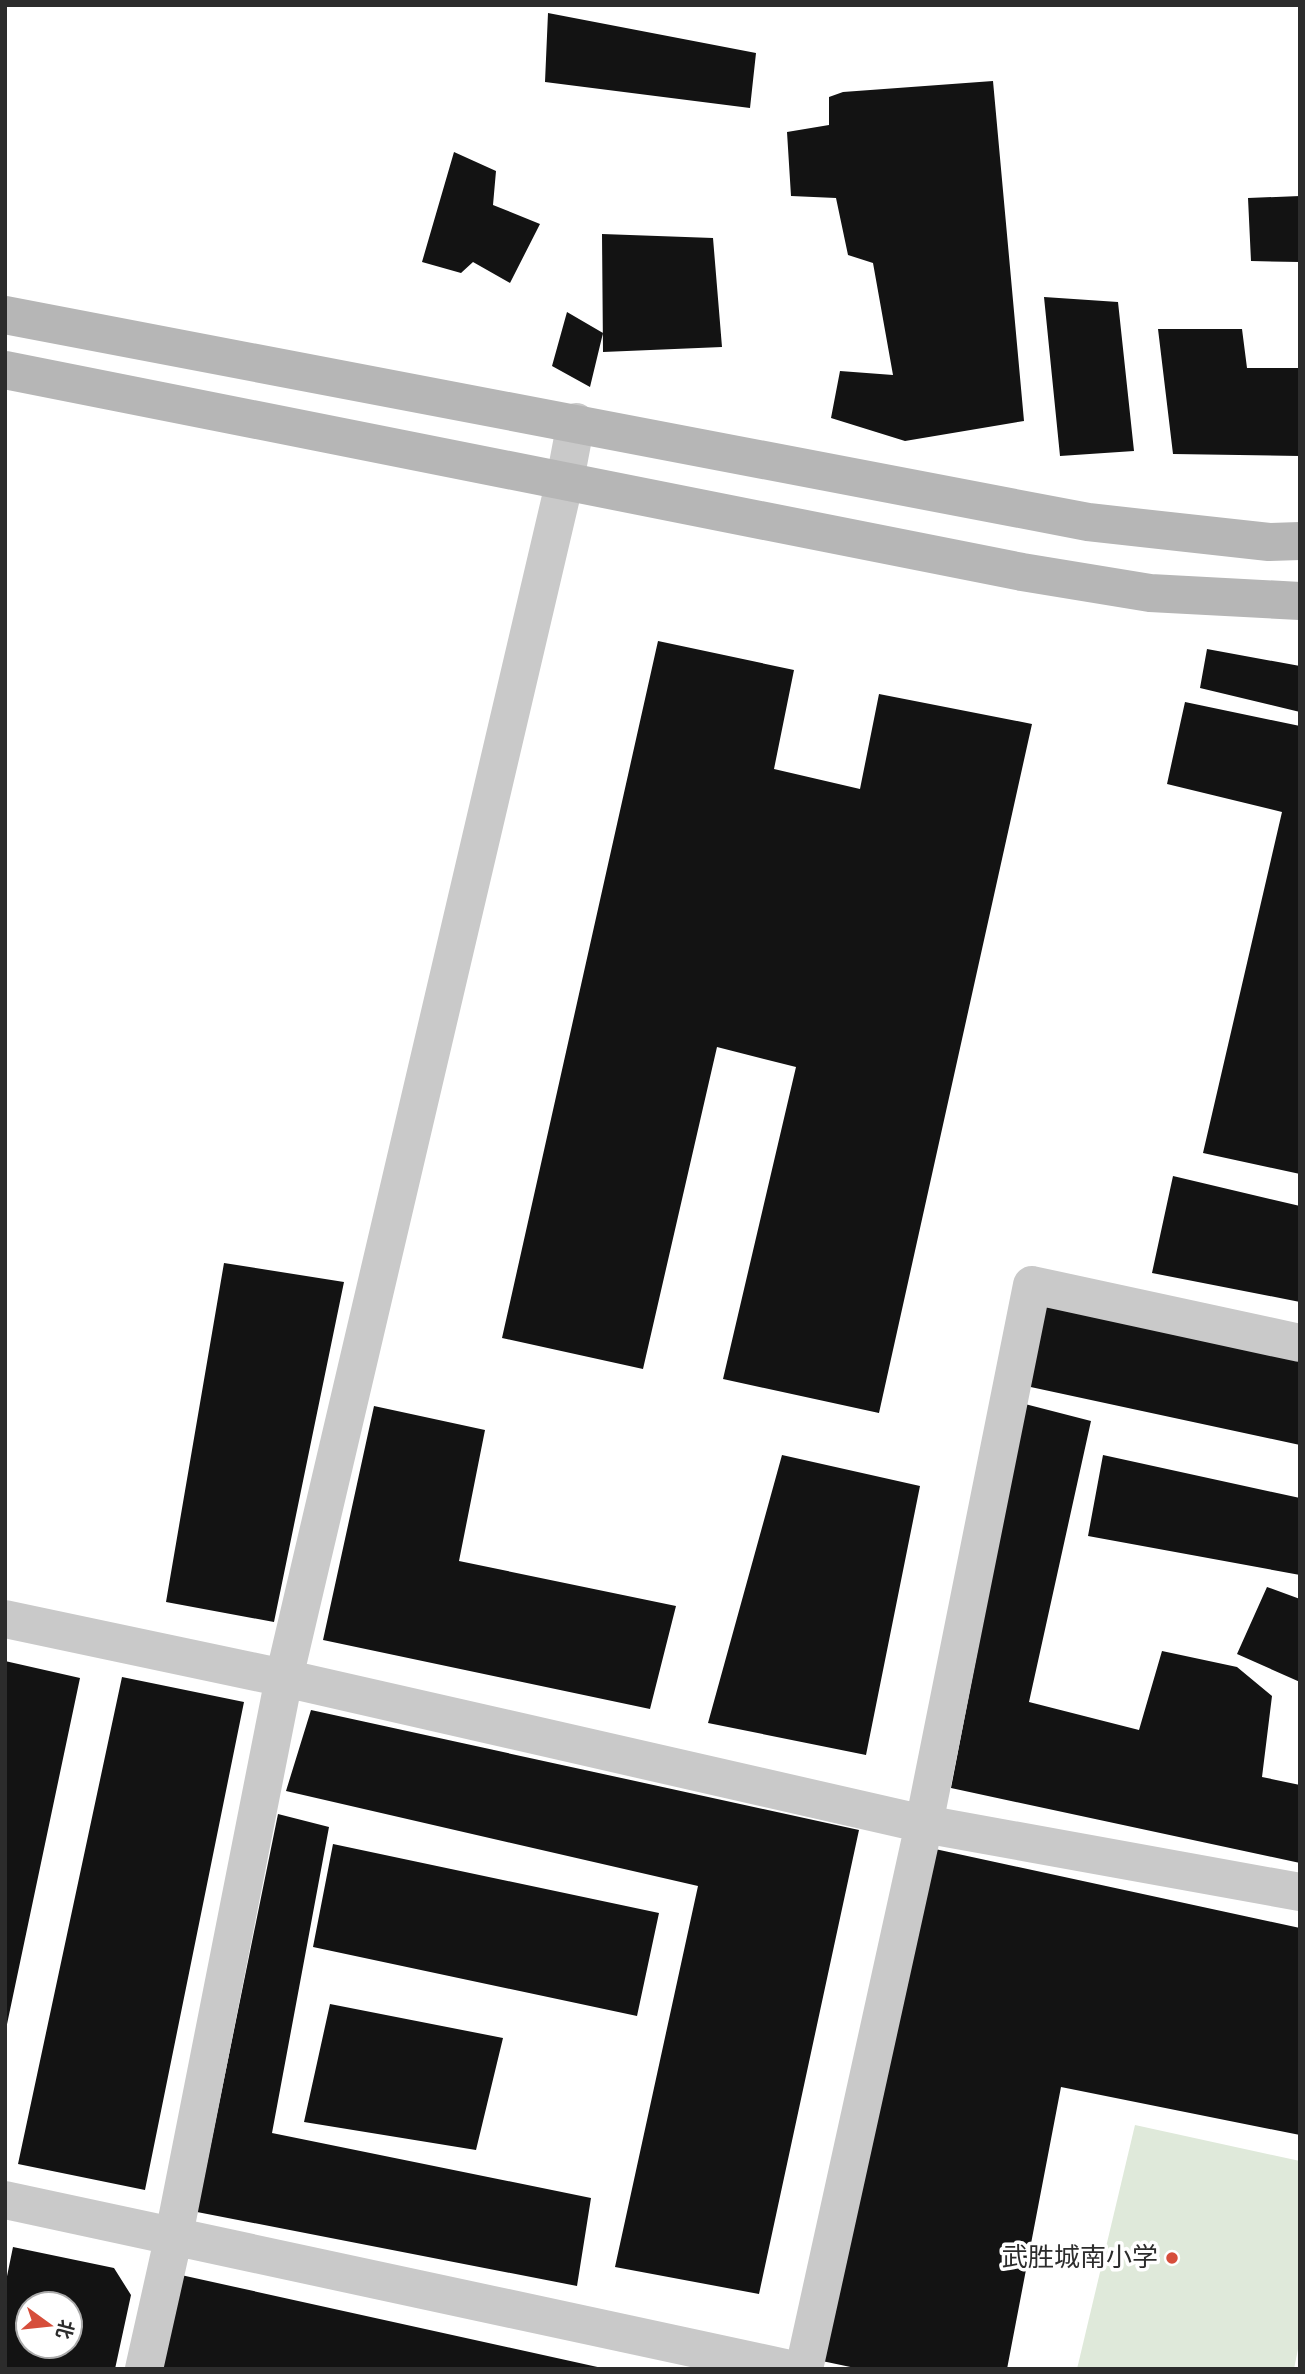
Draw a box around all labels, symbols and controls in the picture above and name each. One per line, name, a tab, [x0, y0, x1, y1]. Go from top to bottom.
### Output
place label: 武胜城南小学	[1002, 2242, 1158, 2274]
marker: 武胜城南小学	[1164, 2250, 1180, 2266]
north arrow	[14, 2290, 84, 2360]
text: 北	[50, 2317, 79, 2341]

